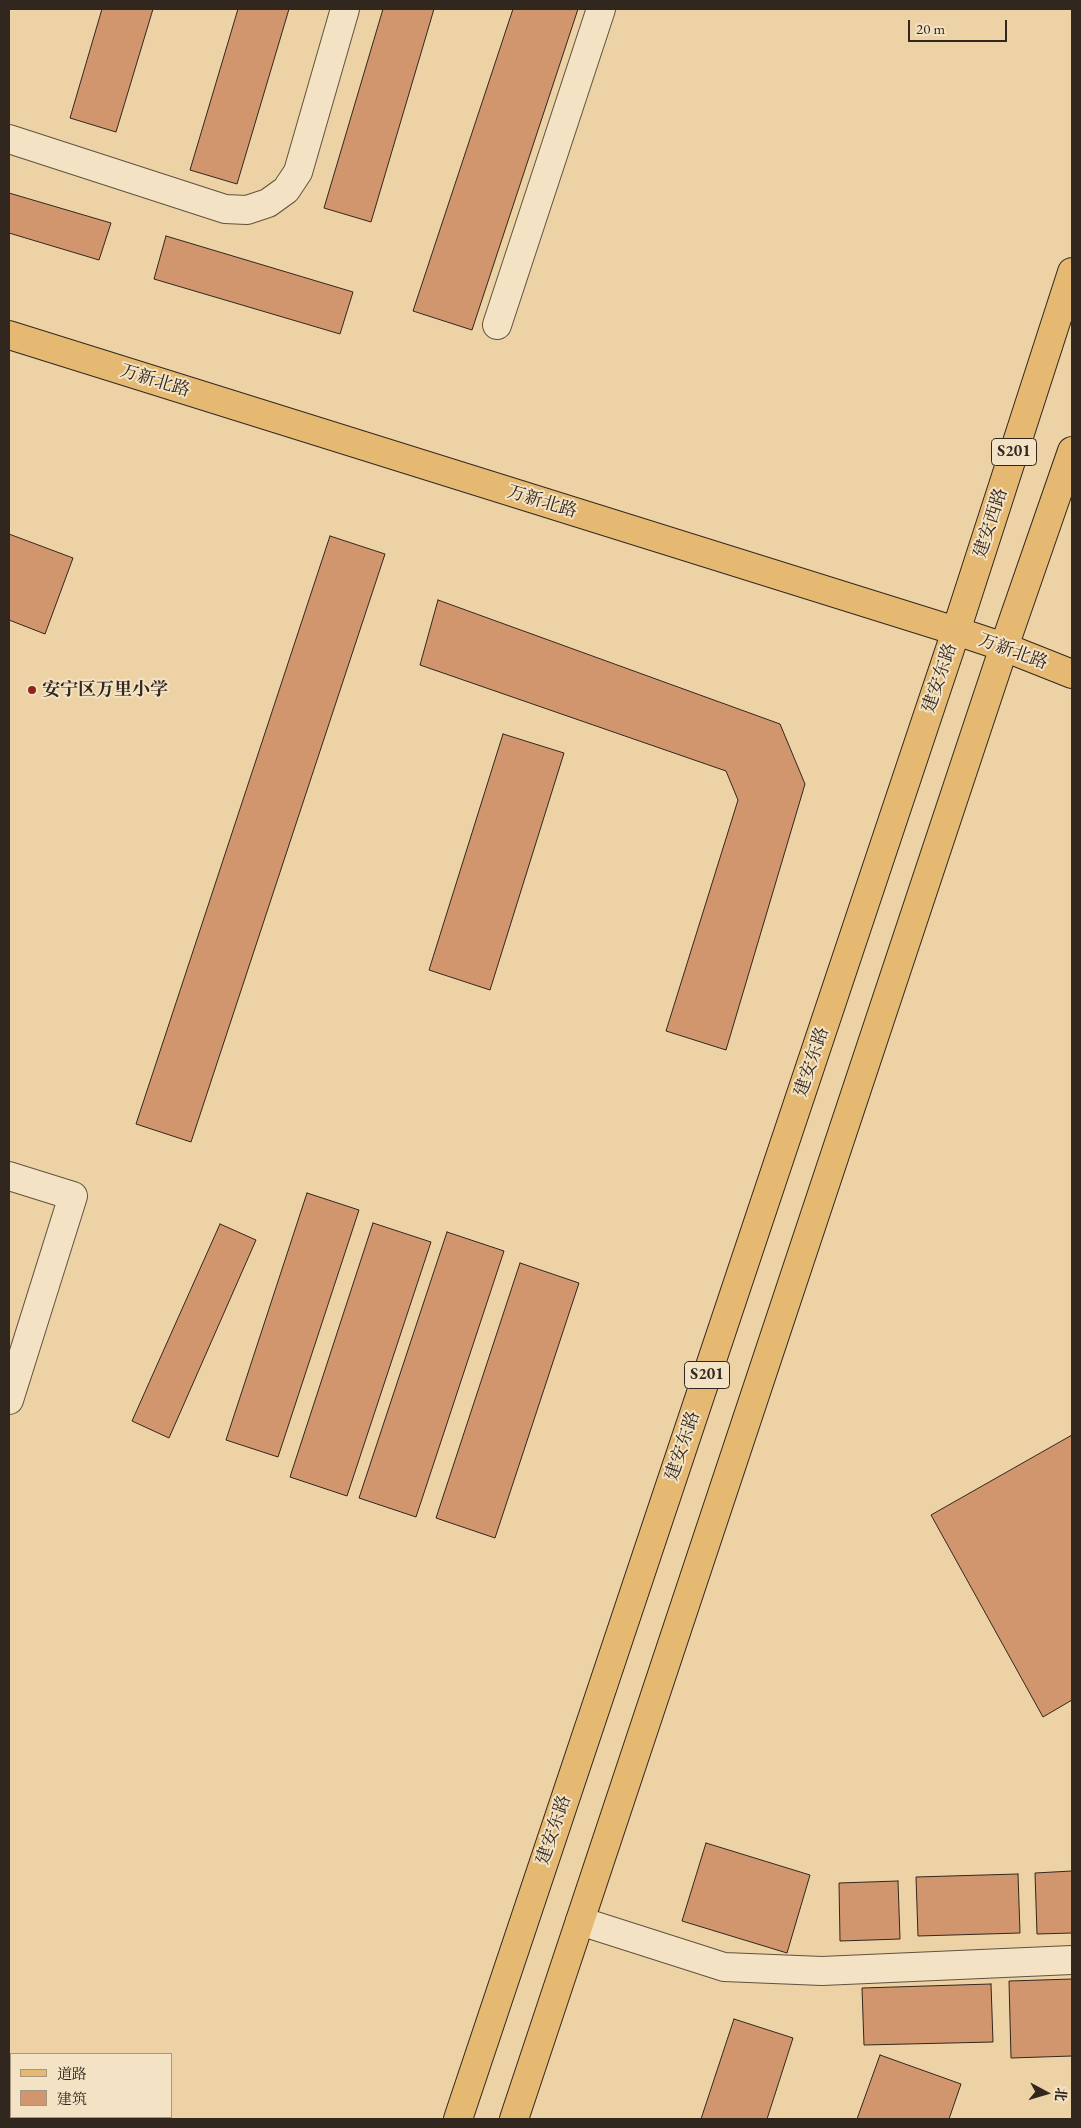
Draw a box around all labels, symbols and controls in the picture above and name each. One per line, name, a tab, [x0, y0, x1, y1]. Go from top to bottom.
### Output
scale bar	[911, 10, 1010, 42]
text: 20 m	[916, 19, 945, 38]
street label: 万新北路	[117, 360, 193, 402]
road number: S201	[992, 438, 1036, 466]
street label: 万新北路	[504, 481, 580, 523]
street label: 建安西路	[970, 485, 1012, 561]
street label: 万新北路	[975, 630, 1051, 674]
street label: 建安东路	[918, 640, 962, 716]
place label: 安宁区万里小学	[42, 679, 168, 701]
marker: 安宁区万里小学	[26, 684, 38, 696]
street label: 建安东路	[790, 1024, 834, 1100]
road number: S201	[684, 1362, 730, 1388]
street label: 建安东路	[661, 1408, 705, 1484]
street label: 建安东路	[532, 1792, 576, 1868]
legend	[10, 2053, 172, 2118]
text: 道路	[57, 2064, 87, 2083]
north arrow	[1021, 2068, 1071, 2118]
text: 北	[1051, 2087, 1071, 2102]
text: 建筑	[57, 2089, 87, 2108]

